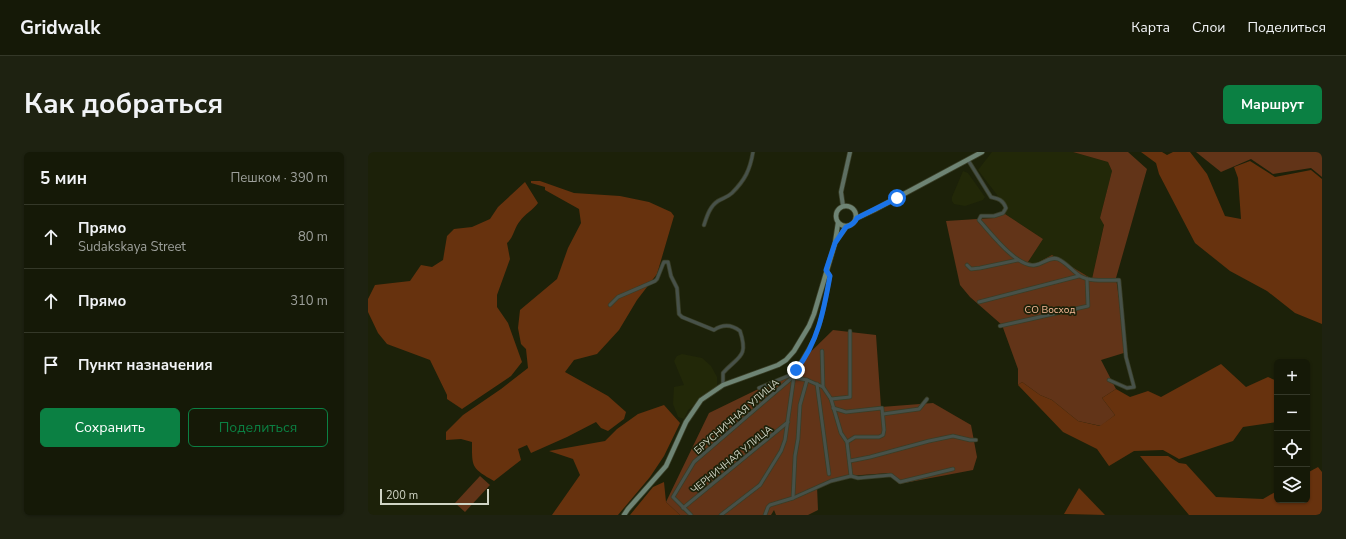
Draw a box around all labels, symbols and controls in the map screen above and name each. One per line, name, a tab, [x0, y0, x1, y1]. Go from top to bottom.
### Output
text: Gridwalk	[20, 15, 100, 41]
text: Карта	[1131, 18, 1170, 37]
text: Слои	[1192, 18, 1226, 37]
text: Поделиться	[1248, 18, 1326, 37]
text: Как добраться	[24, 85, 223, 123]
button: Маршрут	[1223, 85, 1322, 124]
text: 5 мин	[40, 167, 87, 190]
text: Пешком · 390 m	[230, 169, 328, 187]
route start	[888, 189, 906, 207]
text: Прямо	[78, 218, 126, 238]
icon: ahead	[40, 226, 62, 248]
text: 80 m	[298, 228, 328, 246]
text: Sudakskaya Street	[78, 238, 186, 256]
icon: ahead	[40, 290, 62, 312]
text: Прямо	[78, 291, 126, 311]
text: 310 m	[290, 292, 328, 310]
park label: СО Восход	[1025, 303, 1075, 317]
icon: arrive	[40, 354, 62, 376]
text: Пункт назначения	[78, 355, 213, 375]
map controls	[1274, 359, 1310, 503]
button: +	[1274, 359, 1310, 395]
route end	[787, 361, 805, 379]
street label: БРУСНИЧНАЯ УЛИЦА	[691, 376, 783, 458]
button: −	[1274, 395, 1310, 431]
button: Сохранить	[40, 408, 180, 447]
button: Поделиться	[188, 408, 328, 447]
street label: ЧЕРНИЧНАЯ УЛИЦА	[688, 422, 776, 497]
button: locate	[1274, 431, 1310, 467]
button: layers	[1274, 467, 1310, 503]
scale bar	[380, 487, 489, 506]
text: 200 m	[386, 488, 418, 503]

